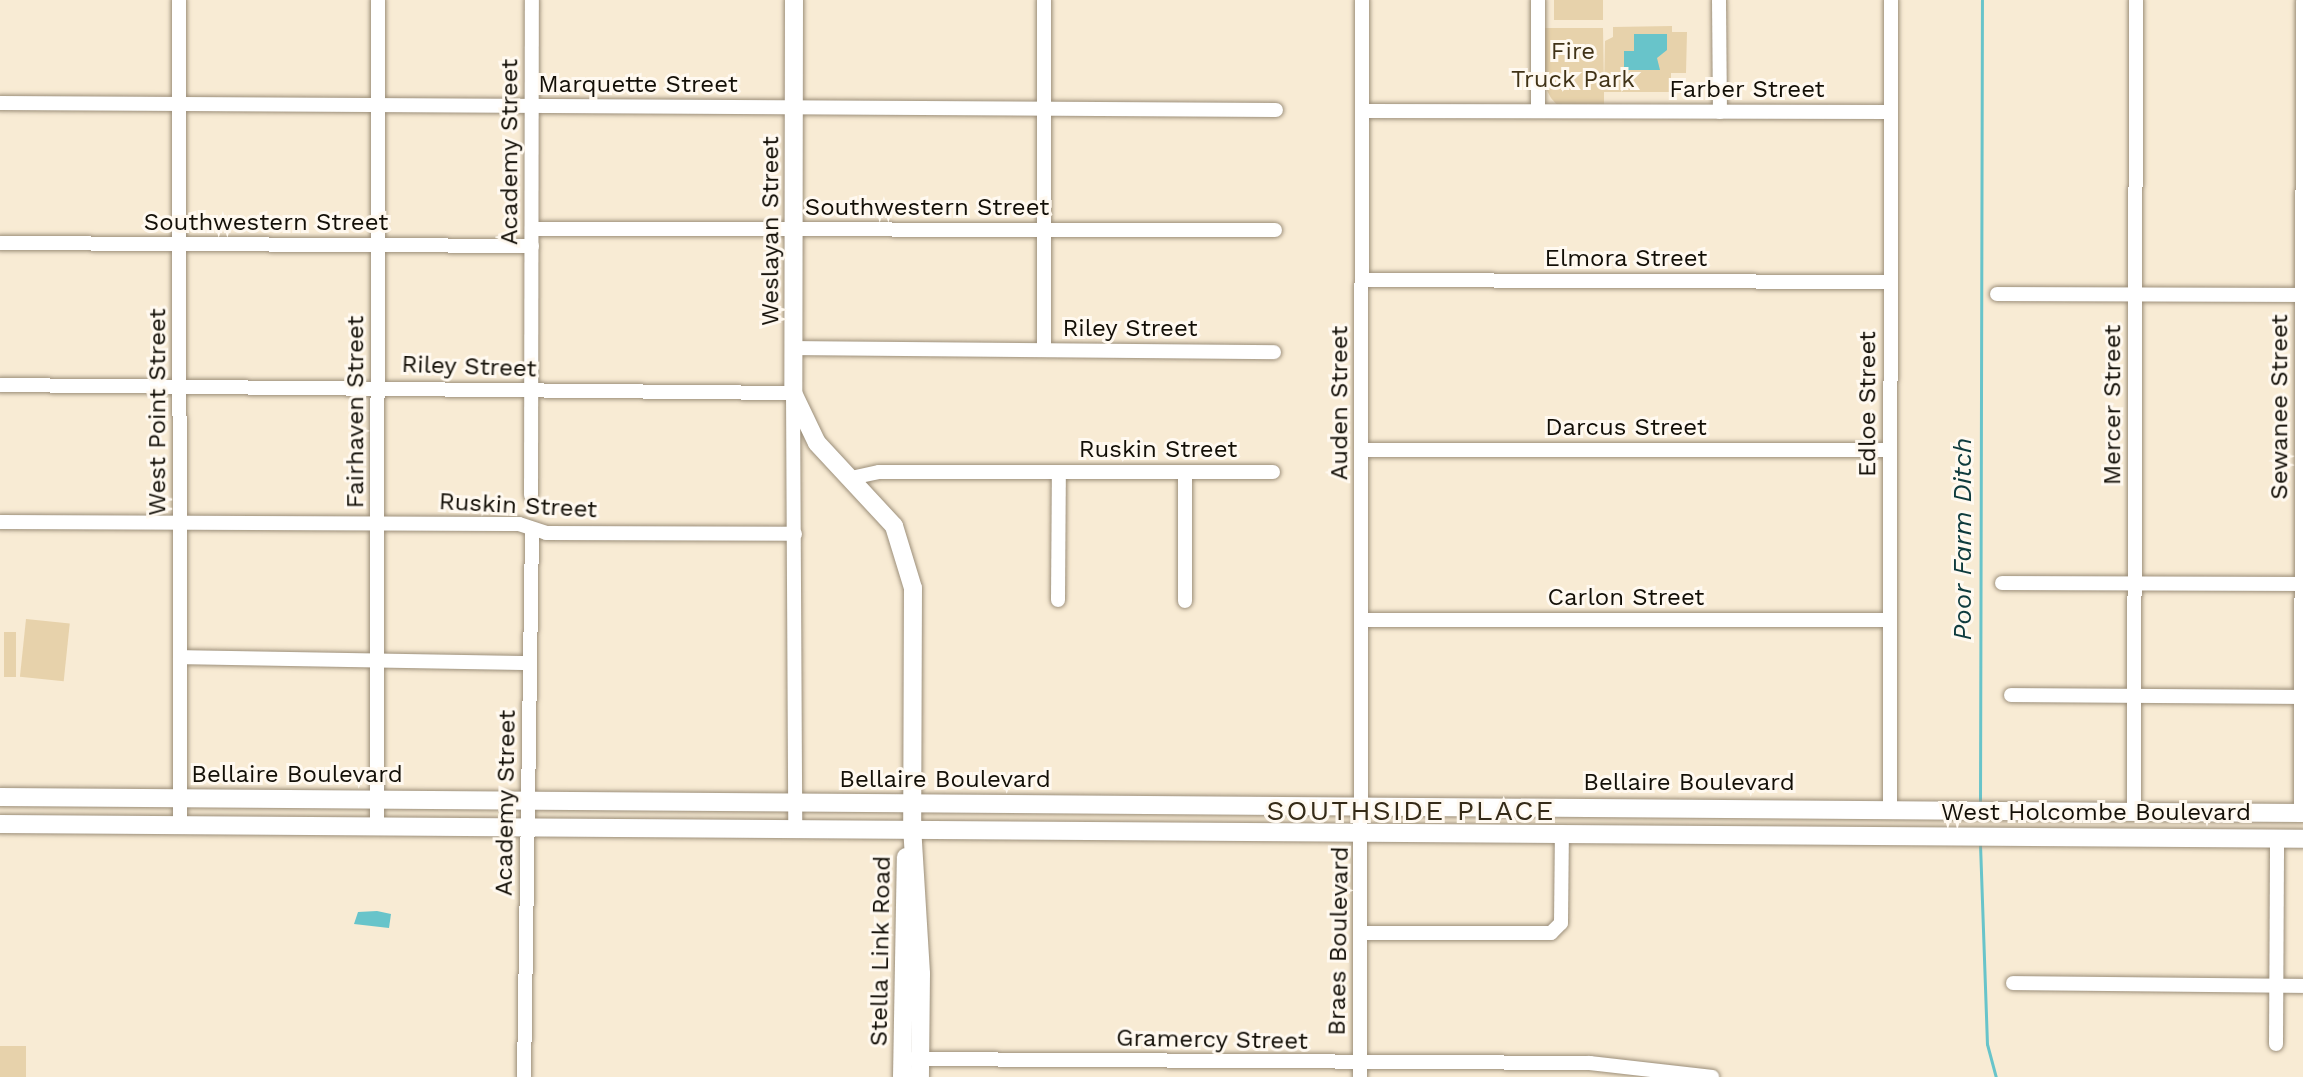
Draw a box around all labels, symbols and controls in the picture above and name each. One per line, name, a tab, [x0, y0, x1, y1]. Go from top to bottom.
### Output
park label: Fire Truck Park	[1511, 38, 1635, 94]
street label: Academy Street	[496, 59, 524, 245]
street label: Marquette Street	[538, 71, 738, 99]
street label: Farber Street	[1669, 76, 1825, 104]
street label: Weslayan Street	[757, 136, 785, 326]
street label: Southwestern Street	[805, 194, 1049, 222]
street label: Southwestern Street	[144, 209, 388, 237]
street label: Elmora Street	[1544, 245, 1708, 273]
street label: West Point Street	[144, 308, 172, 516]
street label: Sewanee Street	[2266, 314, 2294, 500]
street label: Riley Street	[1062, 315, 1198, 343]
street label: Fairhaven Street	[342, 316, 370, 508]
street label: Mercer Street	[2099, 324, 2127, 486]
street label: Auden Street	[1326, 326, 1354, 480]
street label: Edloe Street	[1854, 331, 1882, 477]
street label: Riley Street	[401, 350, 537, 384]
street label: Darcus Street	[1545, 414, 1707, 442]
street label: Ruskin Street	[1079, 436, 1237, 464]
water label: Poor Farm Ditch	[1947, 437, 1979, 641]
street label: Ruskin Street	[438, 487, 598, 525]
street label: Carlon Street	[1548, 584, 1704, 612]
street label: Academy Street	[490, 709, 522, 897]
street label: Bellaire Boulevard	[191, 761, 403, 789]
street label: Bellaire Boulevard	[839, 766, 1051, 794]
street label: Bellaire Boulevard	[1583, 769, 1795, 797]
district label: SOUTHSIDE PLACE	[1267, 794, 1555, 828]
street label: West Holcombe Boulevard	[1941, 799, 2251, 827]
street label: Braes Boulevard	[1323, 846, 1355, 1036]
street label: Stella Link Road	[865, 855, 897, 1047]
street label: Gramercy Street	[1116, 1024, 1308, 1056]

